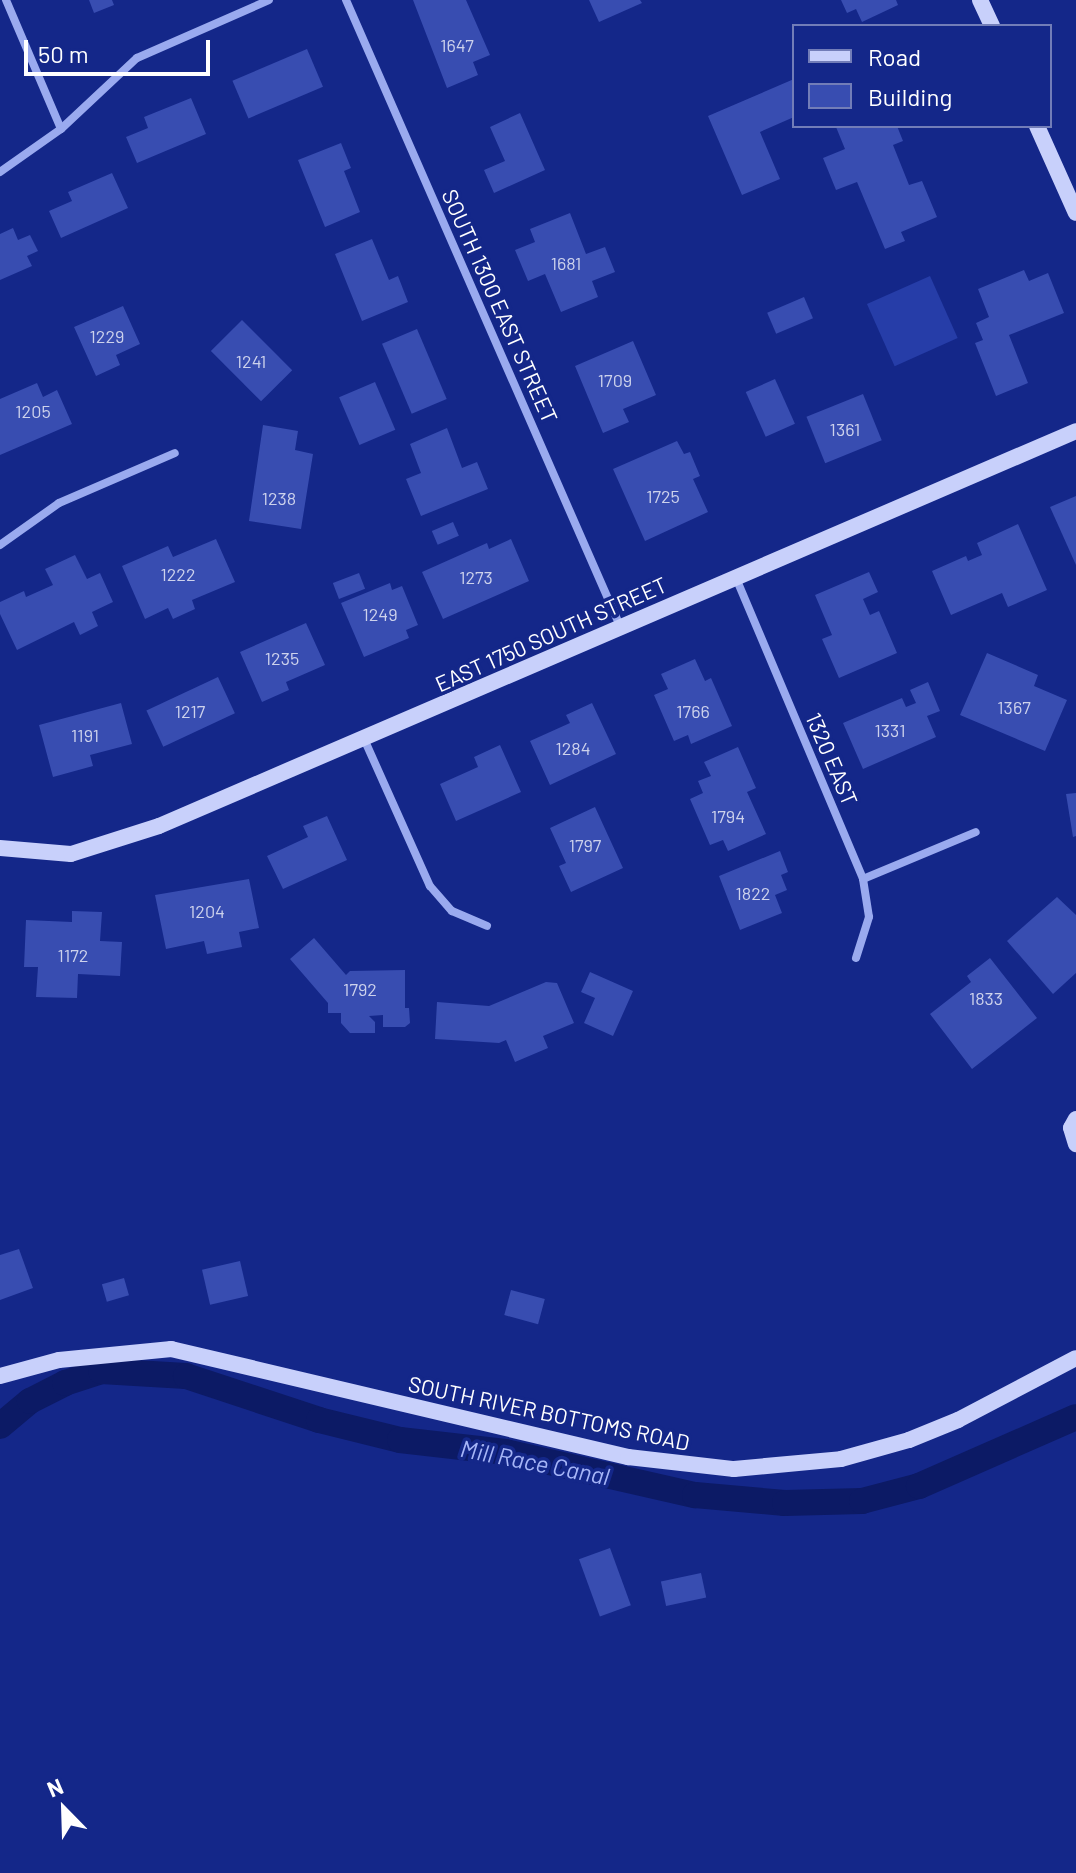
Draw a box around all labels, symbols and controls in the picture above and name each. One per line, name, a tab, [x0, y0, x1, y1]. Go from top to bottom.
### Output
scale bar	[28, 24, 214, 74]
legend	[792, 24, 1052, 128]
house number: 1647	[440, 34, 474, 56]
text: 50 m	[38, 39, 89, 68]
text: Road	[868, 42, 921, 71]
text: Building	[868, 82, 952, 111]
street label: SOUTH 1300 EAST STREET	[436, 185, 564, 427]
house number: 1681	[551, 252, 581, 274]
house number: 1229	[90, 325, 124, 347]
house number: 1241	[236, 350, 266, 372]
house number: 1709	[598, 369, 632, 391]
house number: 1205	[15, 400, 51, 422]
house number: 1361	[830, 418, 860, 440]
house number: 1725	[646, 485, 680, 507]
house number: 1238	[262, 487, 296, 509]
house number: 1222	[160, 563, 196, 585]
house number: 1273	[459, 566, 493, 588]
street label: EAST 1750 SOUTH STREET	[431, 571, 671, 697]
house number: 1249	[362, 603, 398, 625]
house number: 1235	[265, 647, 299, 669]
house number: 1367	[997, 696, 1031, 718]
house number: 1217	[175, 700, 205, 722]
house number: 1766	[676, 700, 710, 722]
street label: 1320 EAST	[801, 709, 863, 809]
house number: 1331	[874, 719, 906, 741]
house number: 1191	[71, 724, 99, 746]
house number: 1284	[555, 737, 591, 759]
house number: 1794	[711, 805, 745, 827]
house number: 1797	[569, 834, 601, 856]
house number: 1822	[736, 882, 770, 904]
house number: 1204	[189, 900, 225, 922]
house number: 1172	[58, 944, 88, 966]
house number: 1792	[343, 978, 377, 1000]
house number: 1833	[969, 987, 1003, 1009]
street label: SOUTH RIVER BOTTOMS ROAD	[406, 1370, 692, 1456]
water label: Mill Race Canal	[458, 1433, 612, 1491]
north arrow	[24, 1769, 104, 1849]
text: N	[43, 1772, 66, 1802]

